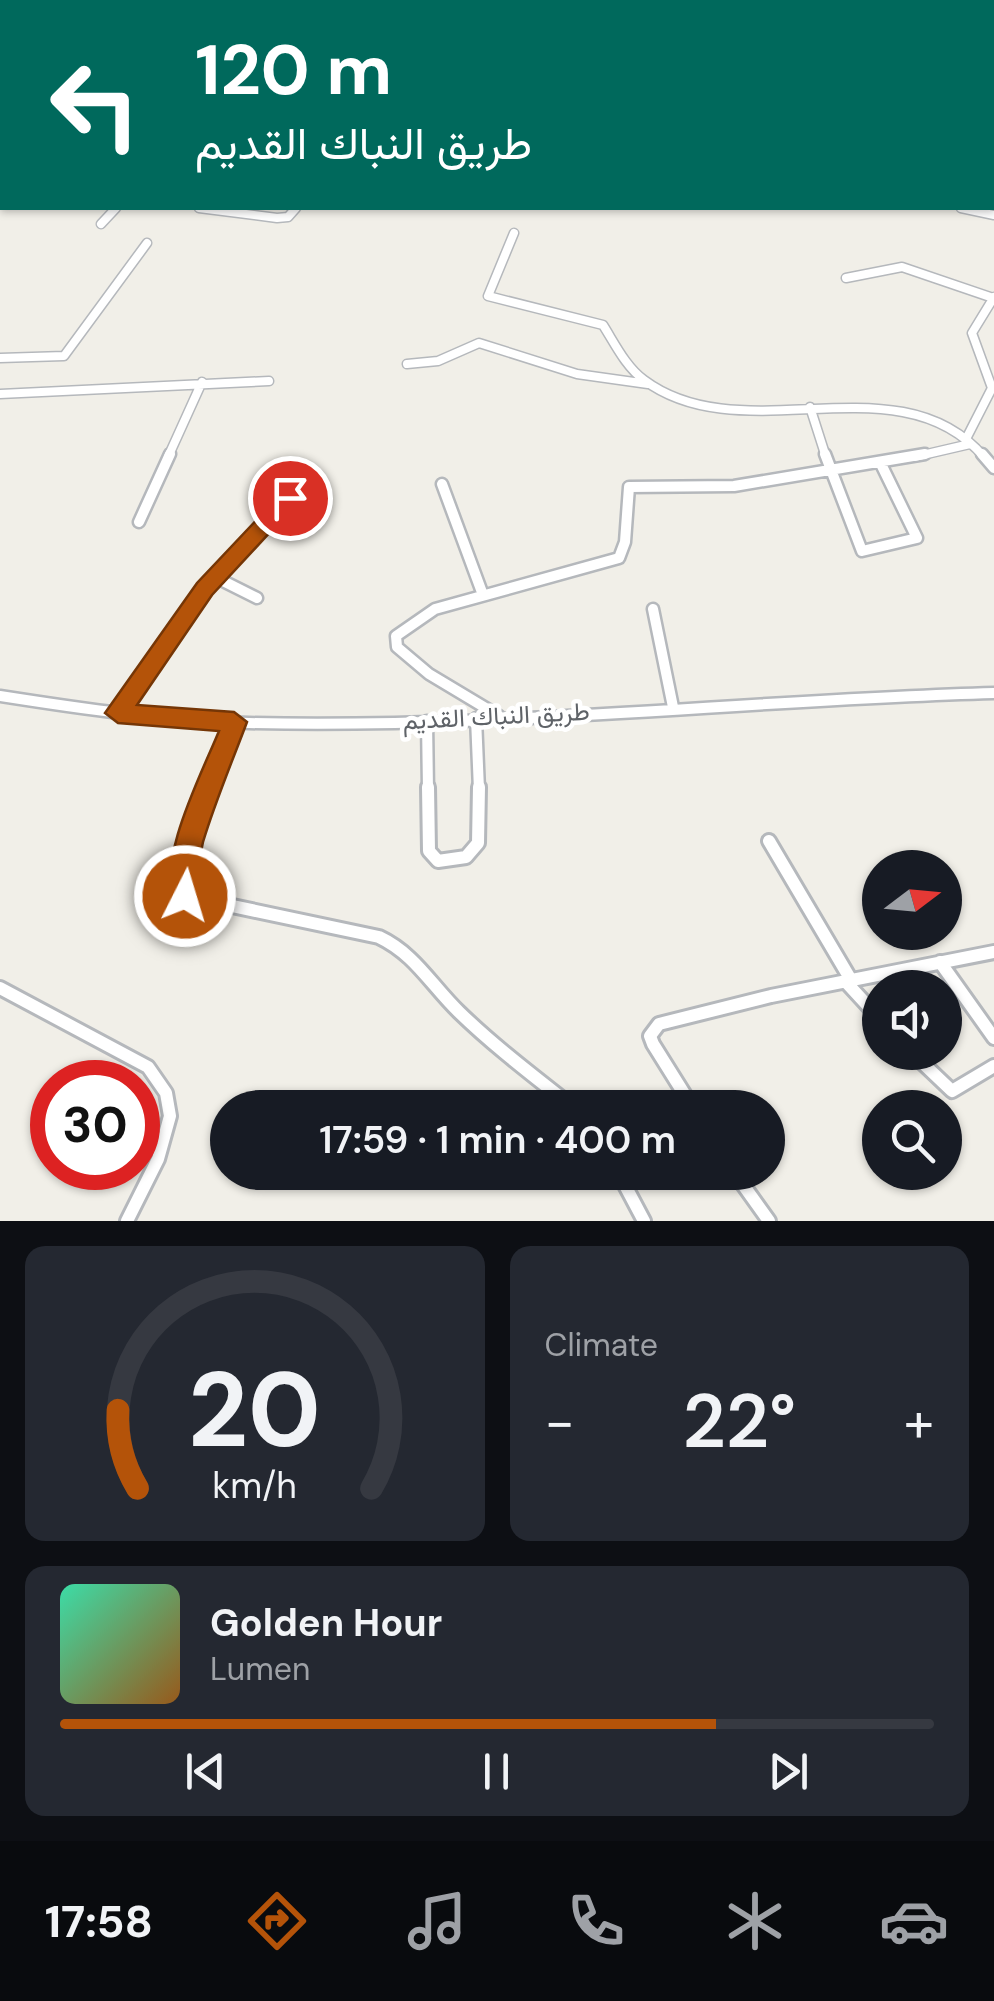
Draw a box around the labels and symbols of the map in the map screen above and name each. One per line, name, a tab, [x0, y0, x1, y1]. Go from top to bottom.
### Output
pin	[248, 456, 333, 541]
street label: طريق النباك القديم	[402, 695, 590, 737]
position arrow	[133, 844, 237, 948]
north arrow	[862, 850, 962, 950]
speed limit sign: 30	[30, 1060, 160, 1190]

